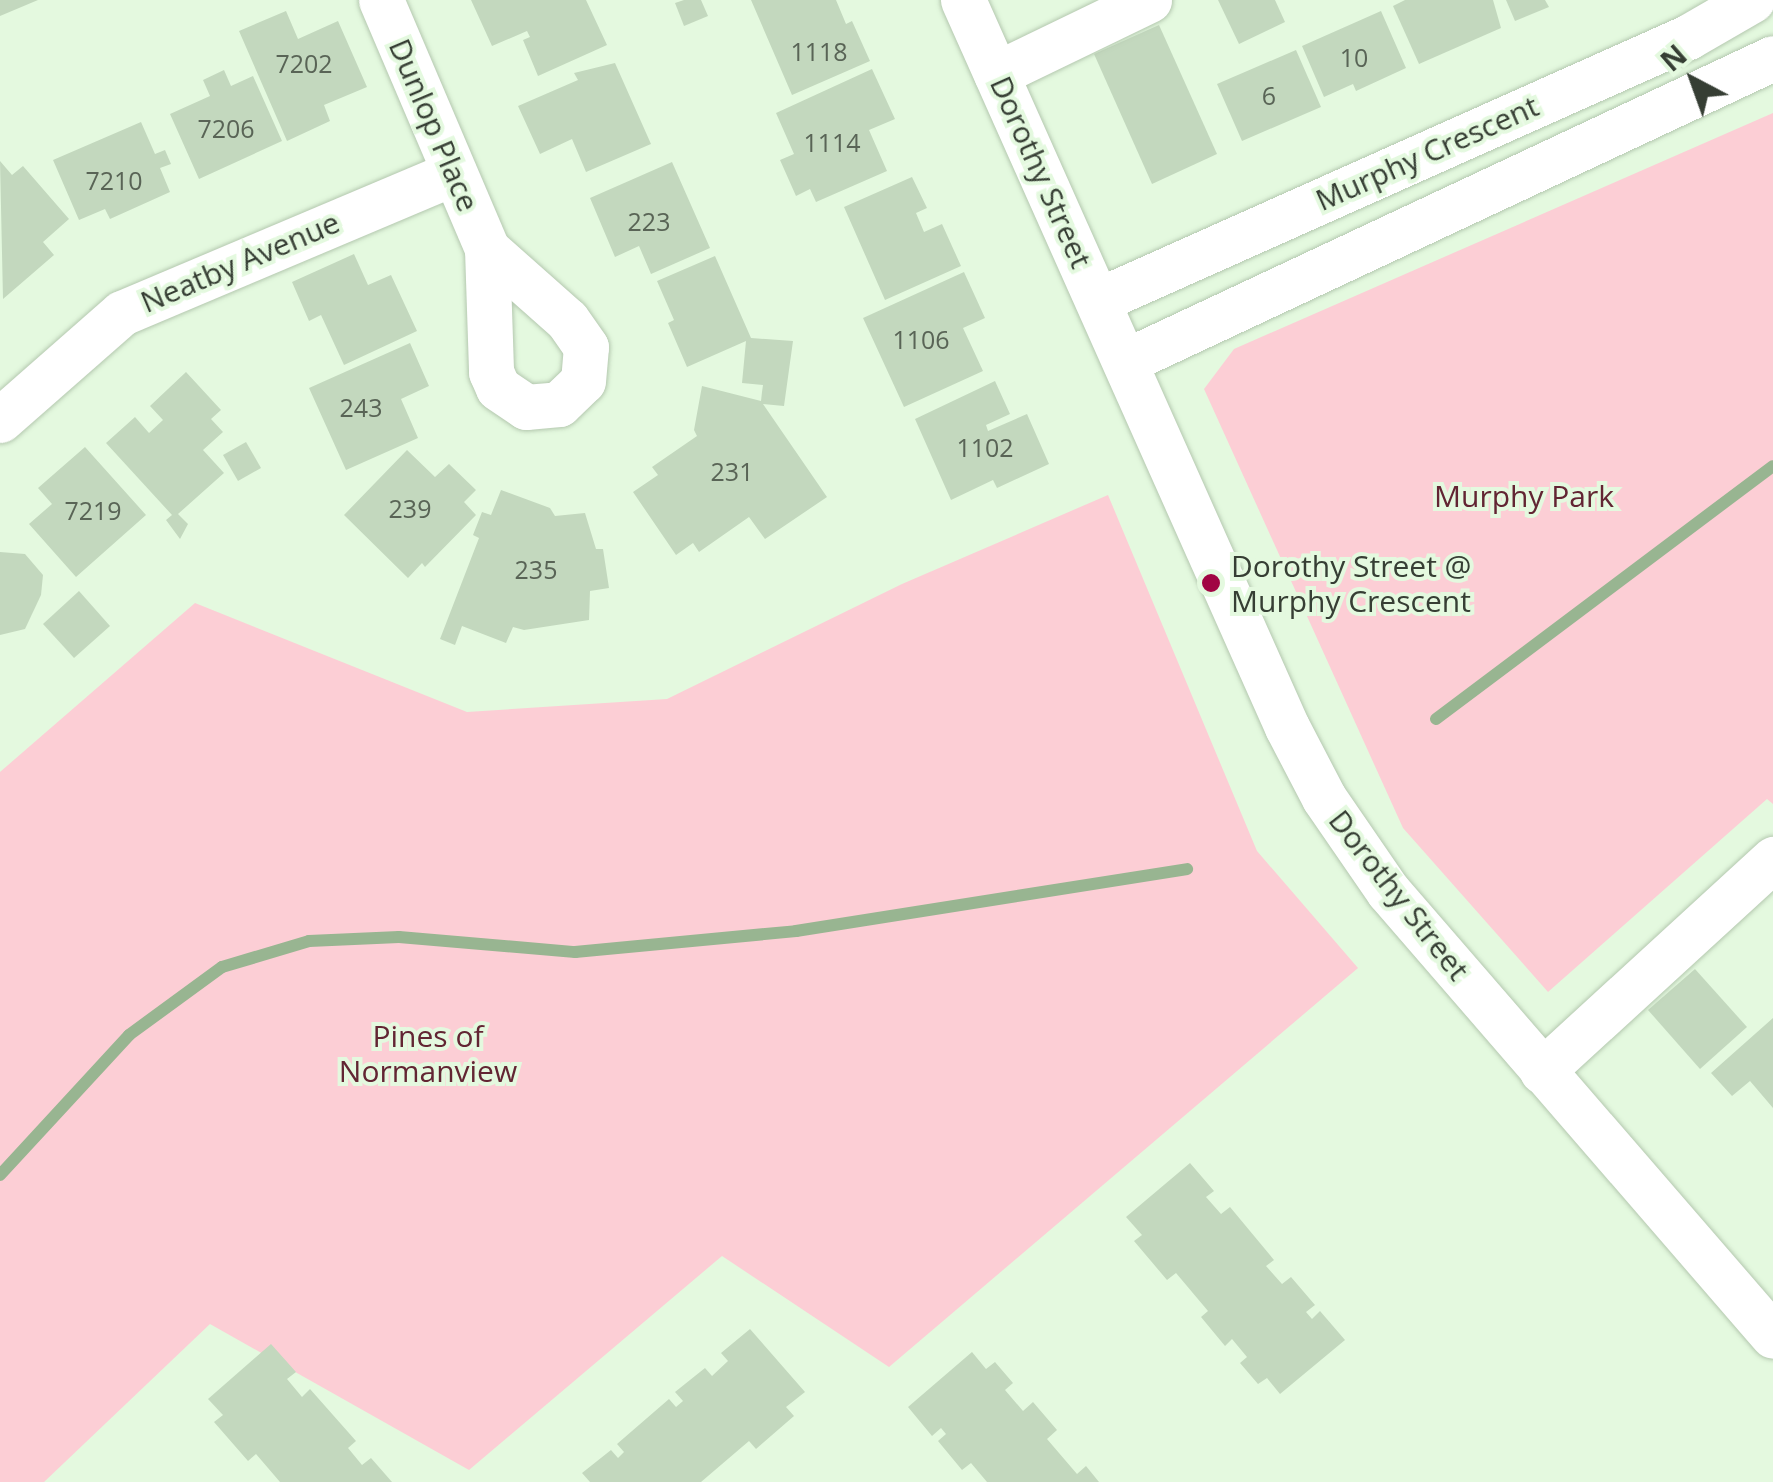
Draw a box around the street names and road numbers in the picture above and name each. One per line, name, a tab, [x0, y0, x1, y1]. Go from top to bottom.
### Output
street label: Dunlop Place	[382, 33, 486, 217]
street label: Dorothy Street	[983, 71, 1099, 273]
street label: Murphy Crescent	[1310, 88, 1544, 218]
street label: Neatby Avenue	[135, 204, 345, 320]
street label: Dorothy Street	[1321, 803, 1477, 987]

